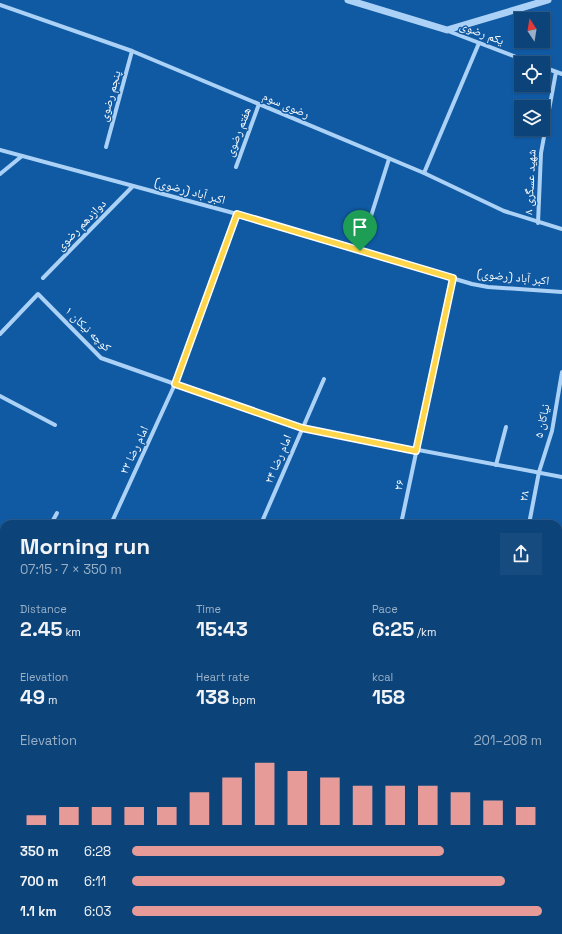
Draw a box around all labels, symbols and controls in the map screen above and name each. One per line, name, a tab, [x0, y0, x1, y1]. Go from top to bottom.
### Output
north arrow	[514, 12, 550, 48]
map controls	[514, 12, 550, 136]
street label: یکم رضوی	[458, 17, 507, 49]
button: locate	[514, 56, 550, 92]
street label: پنجم رضوی	[96, 68, 125, 123]
street label: رضوی سوم	[260, 88, 312, 122]
button: layers	[514, 100, 550, 136]
street label: هفتم رضوی	[221, 105, 255, 159]
street label: ۸ شهید عسگری	[520, 149, 540, 215]
street label: اکبر آباد (رضوی)	[153, 174, 227, 208]
street label: دوازدهم رضوی	[52, 196, 110, 254]
pin	[343, 210, 377, 251]
icon: arrive	[349, 216, 371, 238]
street label: اکبر آباد (رضوی)	[476, 265, 550, 289]
street label: کوچه نیکان ۱	[61, 303, 115, 355]
street label: ۵ نیاکان	[531, 403, 553, 439]
street label: امام رضا ۲۲	[116, 423, 152, 477]
street label: امام رضا ۲۴	[261, 432, 295, 486]
street label: ۲۶	[390, 478, 408, 492]
street label: ۲۸	[515, 489, 533, 503]
text: Morning run	[20, 532, 150, 560]
button: share	[500, 533, 542, 575]
text: 07:15 · 7 × 350 m	[20, 561, 122, 578]
text: Distance	[20, 602, 67, 616]
text: Time	[196, 602, 221, 616]
text: Pace	[372, 602, 398, 616]
text: 2.45	[20, 616, 63, 642]
text: 15:43	[196, 616, 248, 642]
text: 6:25	[372, 616, 414, 642]
text: km	[63, 625, 81, 639]
text: /km	[414, 625, 436, 639]
text: Elevation	[20, 670, 68, 684]
text: Heart rate	[196, 670, 249, 684]
text: kcal	[372, 670, 393, 684]
text: 49	[20, 684, 45, 710]
text: 138	[196, 684, 229, 710]
text: 158	[372, 684, 405, 710]
text: m	[45, 693, 57, 707]
text: bpm	[229, 693, 256, 707]
text: Elevation	[20, 732, 77, 749]
text: 201–208 m	[474, 732, 542, 749]
text: 350 m	[20, 843, 59, 860]
text: 6:28	[84, 843, 111, 860]
text: 700 m	[20, 873, 58, 890]
text: 6:11	[84, 873, 106, 890]
text: 1.1 km	[20, 903, 57, 920]
text: 6:03	[84, 903, 111, 920]

